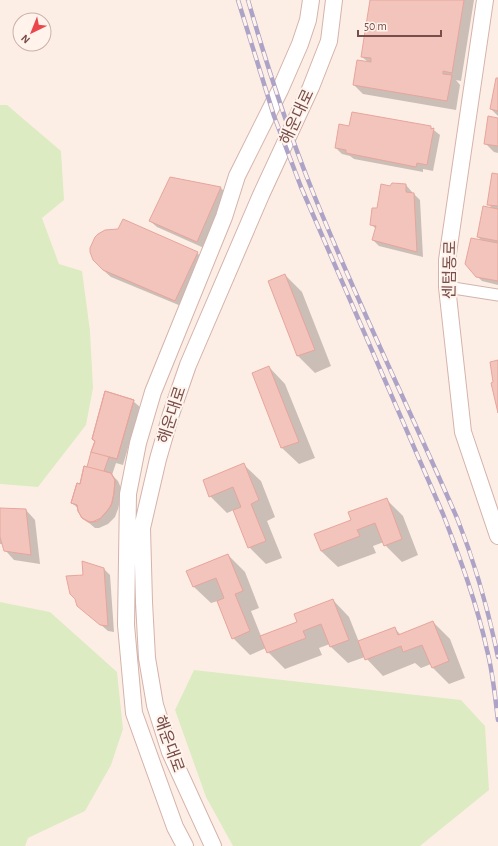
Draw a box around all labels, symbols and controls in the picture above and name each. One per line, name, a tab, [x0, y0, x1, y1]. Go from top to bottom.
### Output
north arrow	[12, 12, 52, 52]
scale bar	[358, 12, 441, 38]
text: 50 m	[364, 20, 387, 32]
text: N	[19, 32, 32, 46]
street label: 해운대로	[277, 87, 317, 147]
street label: 센텀동로	[441, 240, 459, 300]
street label: 해운대로	[155, 384, 189, 445]
street label: 해운대로	[151, 714, 187, 775]

